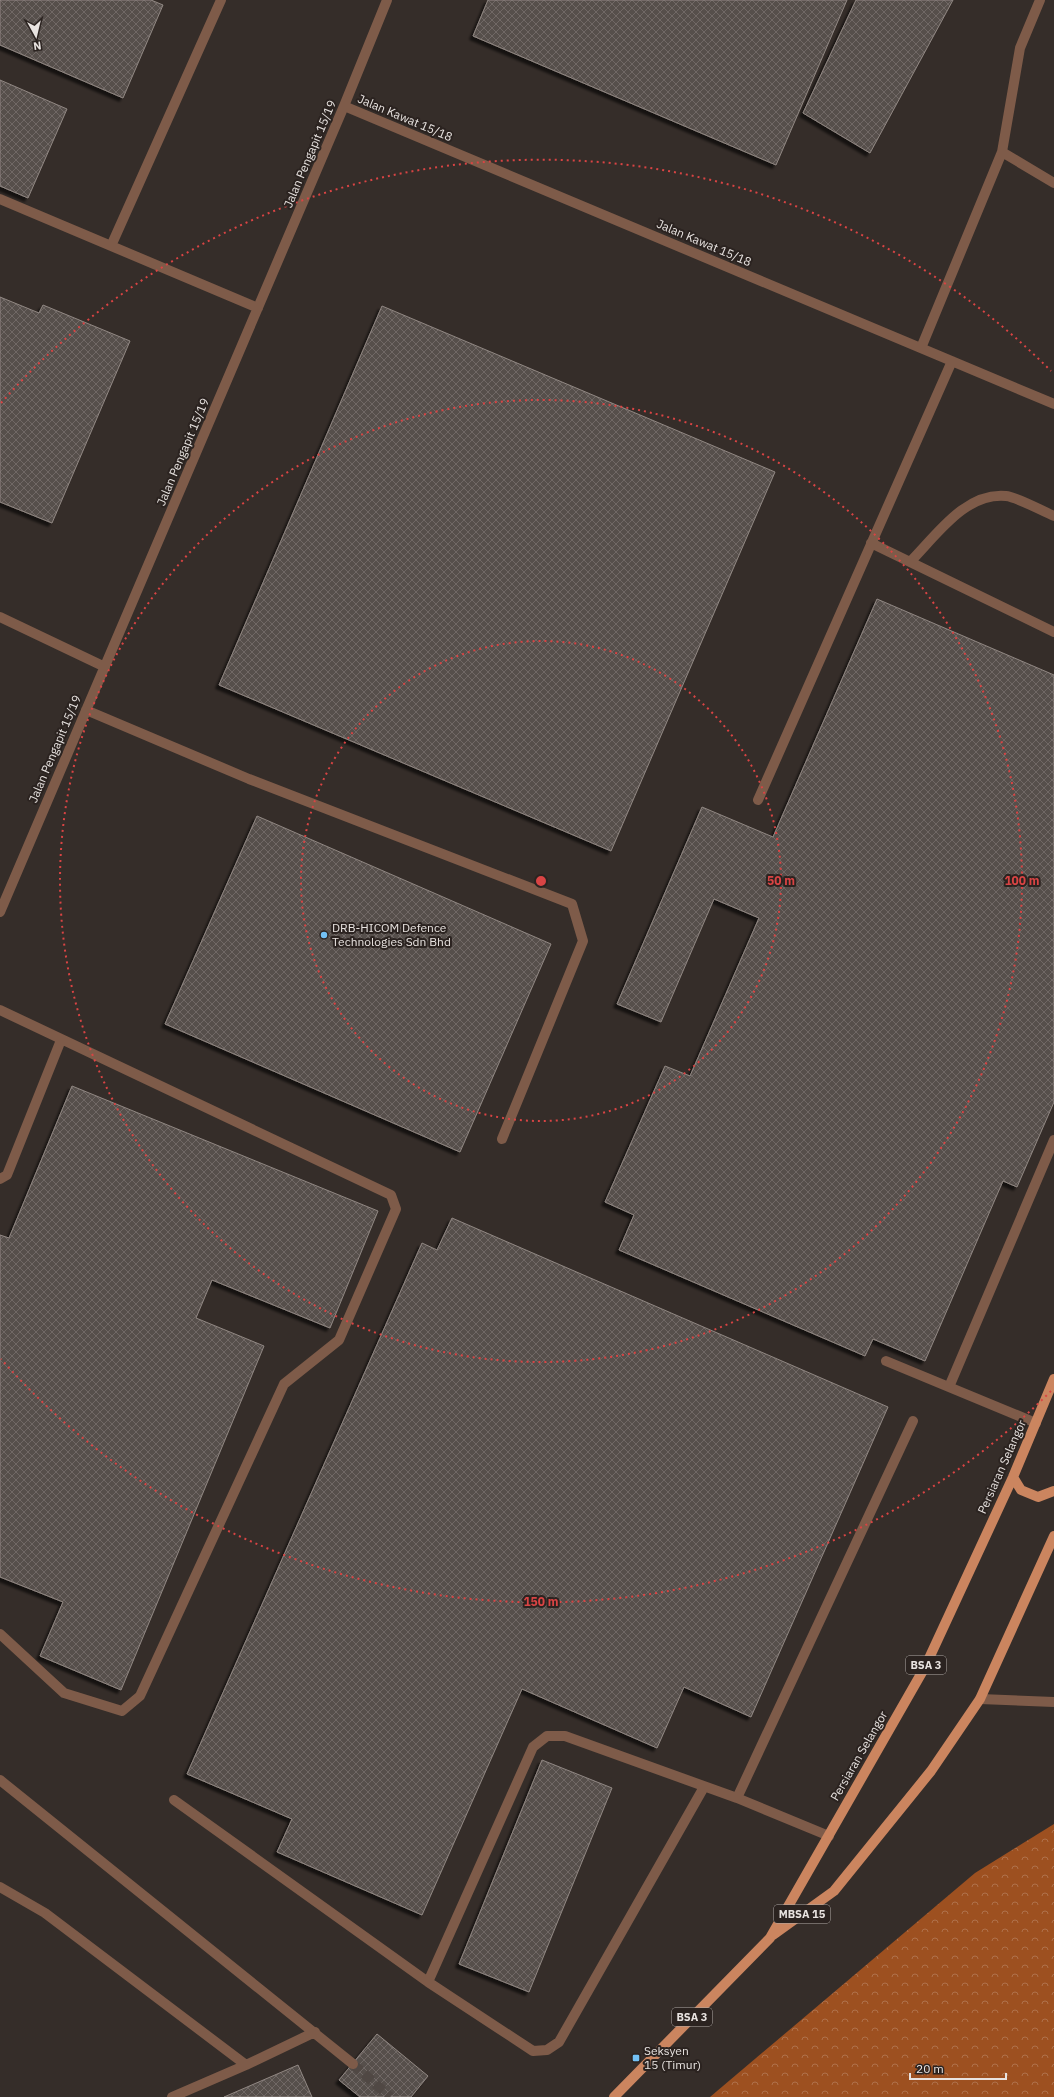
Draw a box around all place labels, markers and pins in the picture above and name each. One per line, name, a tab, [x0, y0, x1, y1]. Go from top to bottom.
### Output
centre of rings	[534, 874, 548, 888]
place label: DRB-HICOM Defence Technologies Sdn Bhd	[332, 920, 451, 949]
marker: DRB-HICOM Defence Technologies Sdn Bhd	[319, 930, 329, 940]
place label: Seksyen 15 (Timur)	[644, 2043, 701, 2072]
marker: Seksyen 15 (Timur)	[631, 2053, 641, 2063]

